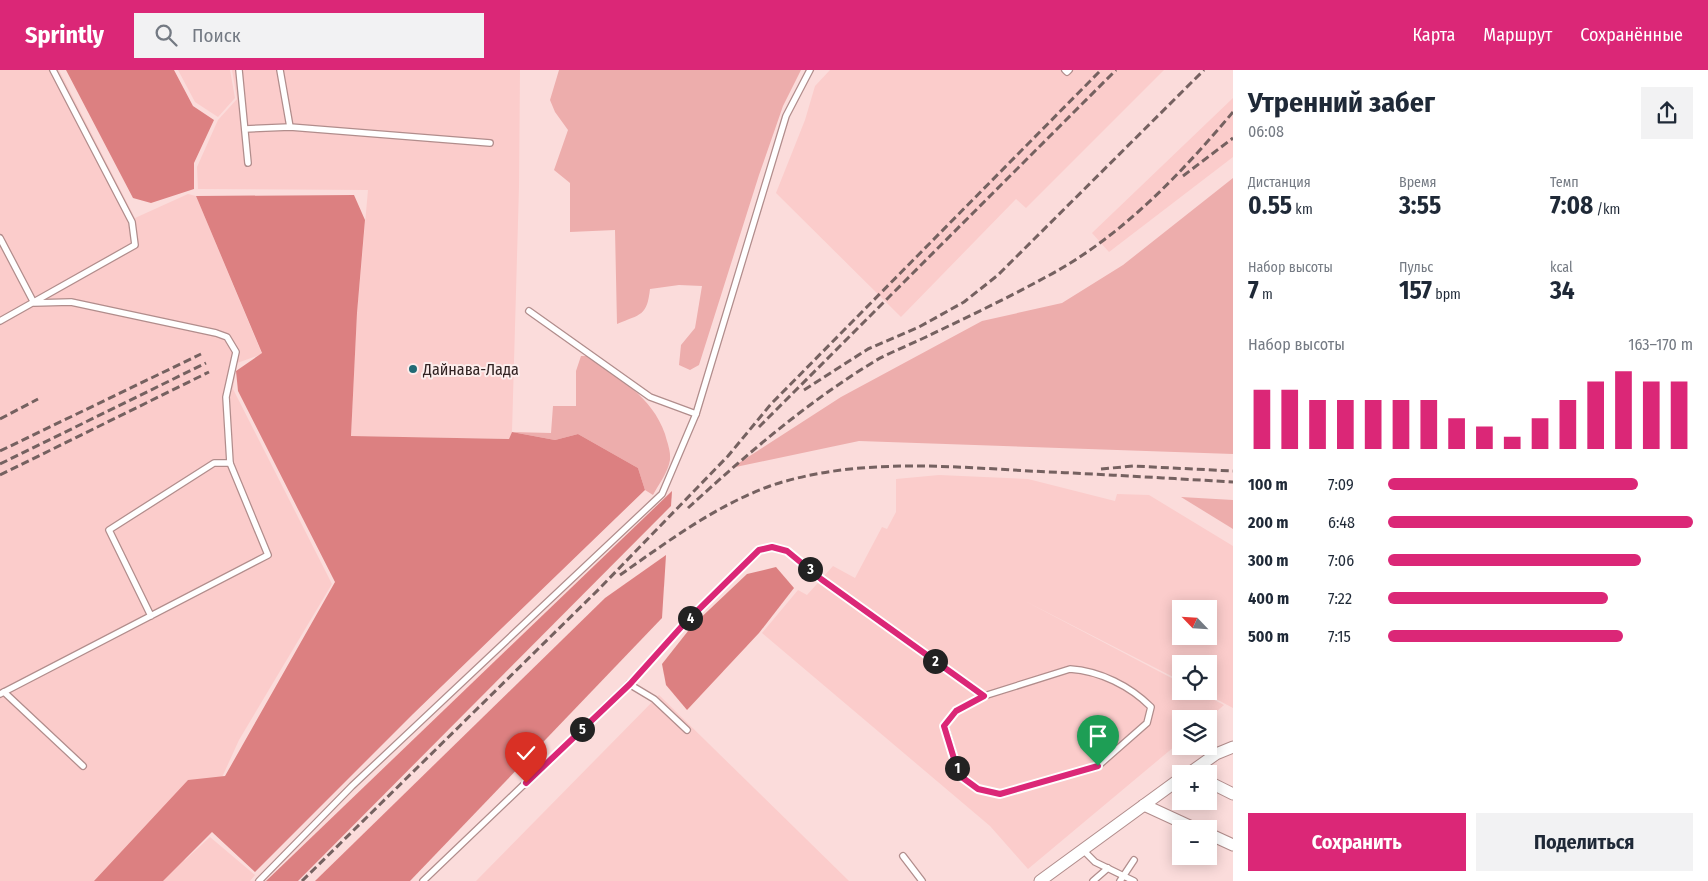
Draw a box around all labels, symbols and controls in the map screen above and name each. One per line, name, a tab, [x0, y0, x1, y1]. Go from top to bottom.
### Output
search box	[134, 13, 484, 58]
text: Sprintly	[25, 21, 104, 49]
icon: search	[152, 21, 180, 49]
text: Поиск	[192, 24, 241, 47]
text: Карта	[1412, 24, 1455, 46]
text: Маршрут	[1483, 24, 1552, 46]
text: Сохранённые	[1580, 24, 1683, 46]
text: Утренний забег	[1248, 86, 1435, 119]
button: share	[1641, 87, 1693, 139]
text: 06:08	[1248, 122, 1284, 141]
text: Дистанция	[1248, 174, 1311, 191]
text: Время	[1399, 174, 1436, 191]
text: Темп	[1550, 174, 1579, 191]
text: 0.55	[1248, 191, 1292, 221]
text: 3:55	[1399, 191, 1441, 221]
text: 7:08	[1550, 191, 1593, 221]
text: km	[1292, 201, 1313, 218]
text: /km	[1593, 201, 1620, 218]
text: Набор высоты	[1248, 259, 1333, 276]
text: Пульс	[1399, 259, 1433, 276]
text: kcal	[1550, 259, 1573, 276]
text: 7	[1248, 276, 1259, 306]
text: 157	[1399, 276, 1432, 306]
text: 34	[1550, 276, 1575, 306]
text: m	[1259, 286, 1273, 303]
text: bpm	[1432, 286, 1461, 303]
text: Набор высоты	[1248, 335, 1345, 354]
text: 163–170 m	[1628, 335, 1693, 354]
place label: Дайнава-Лада	[422, 360, 519, 379]
marker: Дайнава-Лада	[407, 363, 419, 375]
text: 100 m	[1248, 475, 1288, 494]
text: 7:09	[1328, 475, 1354, 494]
text: 200 m	[1248, 513, 1288, 532]
text: 6:48	[1328, 513, 1355, 532]
text: 300 m	[1248, 551, 1289, 570]
text: 7:06	[1328, 551, 1354, 570]
pin: 3	[798, 556, 822, 582]
text: 3	[807, 561, 814, 578]
text: 400 m	[1248, 589, 1289, 608]
text: 7:22	[1328, 589, 1352, 608]
north arrow	[1172, 600, 1218, 645]
map controls	[1172, 600, 1217, 865]
pin: 4	[678, 606, 702, 630]
text: 4	[687, 610, 694, 627]
text: 500 m	[1248, 627, 1289, 646]
text: 7:15	[1328, 627, 1351, 646]
pin: 2	[922, 648, 948, 674]
text: 2	[932, 653, 939, 670]
button: locate	[1172, 655, 1217, 700]
button: layers	[1172, 710, 1217, 755]
pin	[1077, 715, 1119, 766]
pin: 5	[570, 716, 594, 742]
text: 5	[579, 721, 586, 738]
icon: arrive	[1084, 722, 1112, 750]
pin	[505, 732, 547, 783]
icon: check	[512, 739, 540, 767]
pin: 1	[944, 756, 970, 780]
text: 1	[955, 760, 960, 777]
button: +	[1172, 765, 1217, 810]
button: Сохранить	[1248, 813, 1466, 871]
button: Поделиться	[1476, 813, 1693, 871]
button: −	[1172, 820, 1217, 865]

